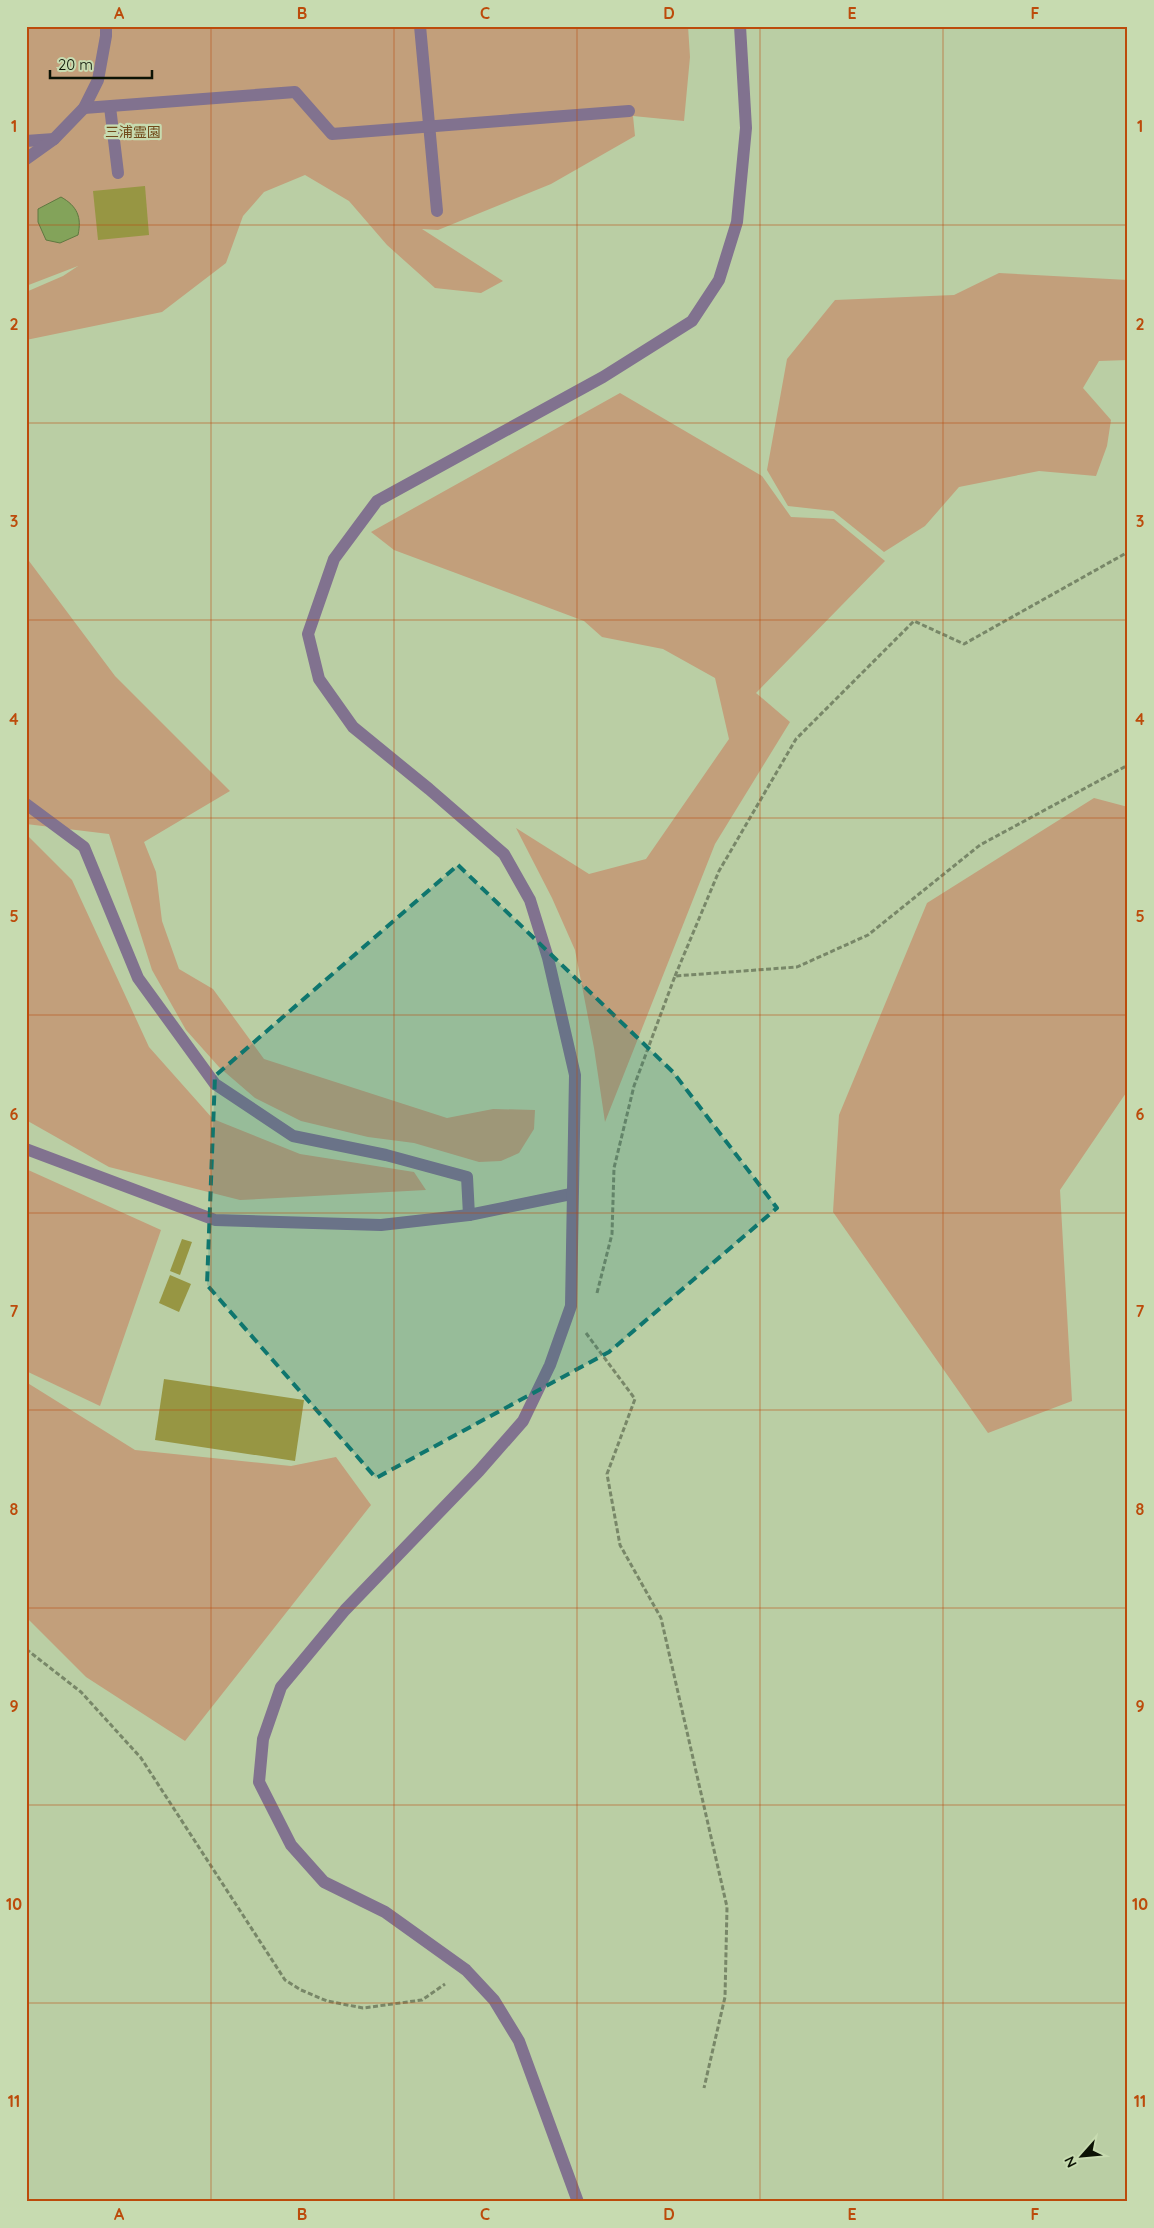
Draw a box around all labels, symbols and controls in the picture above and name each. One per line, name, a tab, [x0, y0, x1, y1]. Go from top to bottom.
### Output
text: A	[114, 3, 125, 23]
text: B	[297, 3, 307, 23]
text: C	[480, 3, 490, 23]
text: D	[663, 3, 675, 23]
text: E	[847, 3, 857, 23]
text: F	[1031, 3, 1040, 23]
scale bar	[50, 48, 152, 80]
text: 20 m	[58, 55, 93, 74]
text: 1	[11, 116, 17, 136]
text: 1	[1137, 116, 1143, 136]
park label: 三浦霊園	[105, 123, 161, 141]
text: 2	[9, 314, 19, 334]
text: 2	[1135, 314, 1145, 334]
text: 3	[10, 511, 18, 531]
text: 3	[1136, 511, 1144, 531]
text: 4	[9, 709, 19, 729]
text: 4	[1135, 709, 1145, 729]
text: 5	[9, 906, 19, 926]
text: 5	[1135, 906, 1145, 926]
text: 6	[10, 1104, 19, 1124]
text: 6	[1136, 1104, 1145, 1124]
text: 7	[10, 1301, 19, 1321]
text: 7	[1136, 1301, 1145, 1321]
text: 8	[10, 1499, 19, 1519]
text: 8	[1136, 1499, 1145, 1519]
text: 9	[9, 1696, 19, 1716]
text: 9	[1135, 1696, 1145, 1716]
text: 10	[6, 1894, 22, 1914]
text: 10	[1132, 1894, 1148, 1914]
text: 11	[8, 2091, 20, 2111]
text: 11	[1134, 2091, 1146, 2111]
north arrow	[1056, 2130, 1106, 2180]
text: N	[1060, 2153, 1081, 2171]
text: A	[114, 2204, 125, 2224]
text: B	[297, 2204, 307, 2224]
text: C	[480, 2204, 490, 2224]
text: D	[663, 2204, 675, 2224]
text: E	[847, 2204, 857, 2224]
text: F	[1031, 2204, 1040, 2224]

